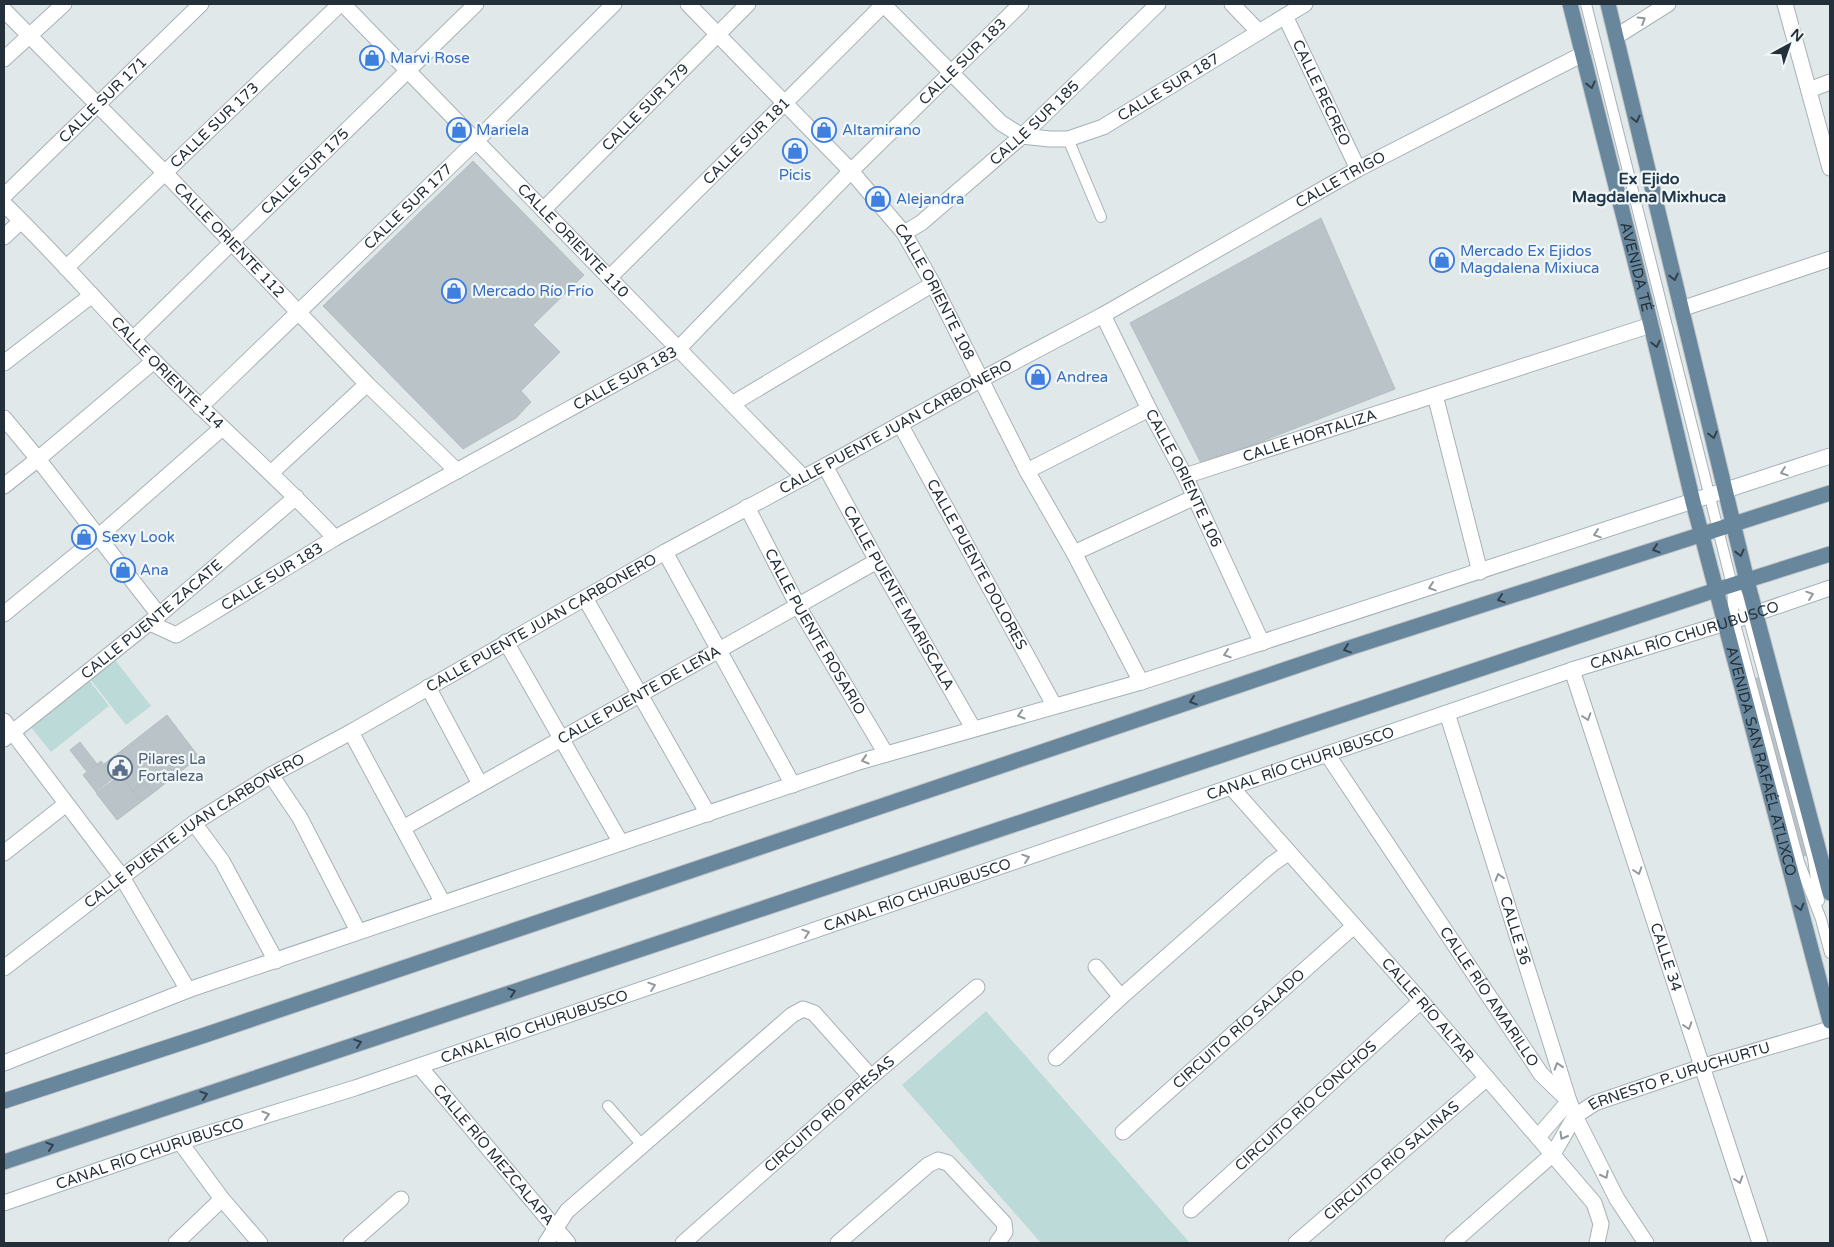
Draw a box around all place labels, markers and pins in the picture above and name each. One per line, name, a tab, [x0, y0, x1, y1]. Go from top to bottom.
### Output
shop icon: Marvi Rose	[359, 45, 385, 71]
place label: Marvi Rose	[390, 49, 470, 67]
shop icon: Mariela	[446, 117, 472, 143]
shop icon: Altamirano	[811, 117, 837, 143]
place label: Mariela	[476, 121, 529, 139]
place label: Altamirano	[842, 121, 921, 139]
shop icon: Picis	[782, 138, 808, 164]
place label: Picis	[779, 166, 811, 184]
shop icon: Alejandra	[865, 186, 891, 212]
place label: Alejandra	[896, 190, 964, 208]
place label: Mercado Ex Ejidos Magdalena Mixiuca	[1460, 242, 1599, 277]
shop icon: Mercado Ex Ejidos Magdalena Mixiuca	[1429, 247, 1455, 273]
shop icon: Mercado Río Frío	[441, 278, 467, 304]
place label: Mercado Río Frío	[472, 282, 594, 300]
shop icon: Andrea	[1025, 364, 1051, 390]
place label: Andrea	[1056, 368, 1108, 386]
shop icon: Sexy Look	[71, 524, 97, 550]
place label: Sexy Look	[102, 528, 175, 546]
shop icon: Ana	[110, 557, 136, 583]
place label: Ana	[140, 561, 169, 579]
place label: Pilares La Fortaleza	[138, 750, 206, 785]
public building icon: Pilares La Fortaleza	[107, 755, 133, 781]

